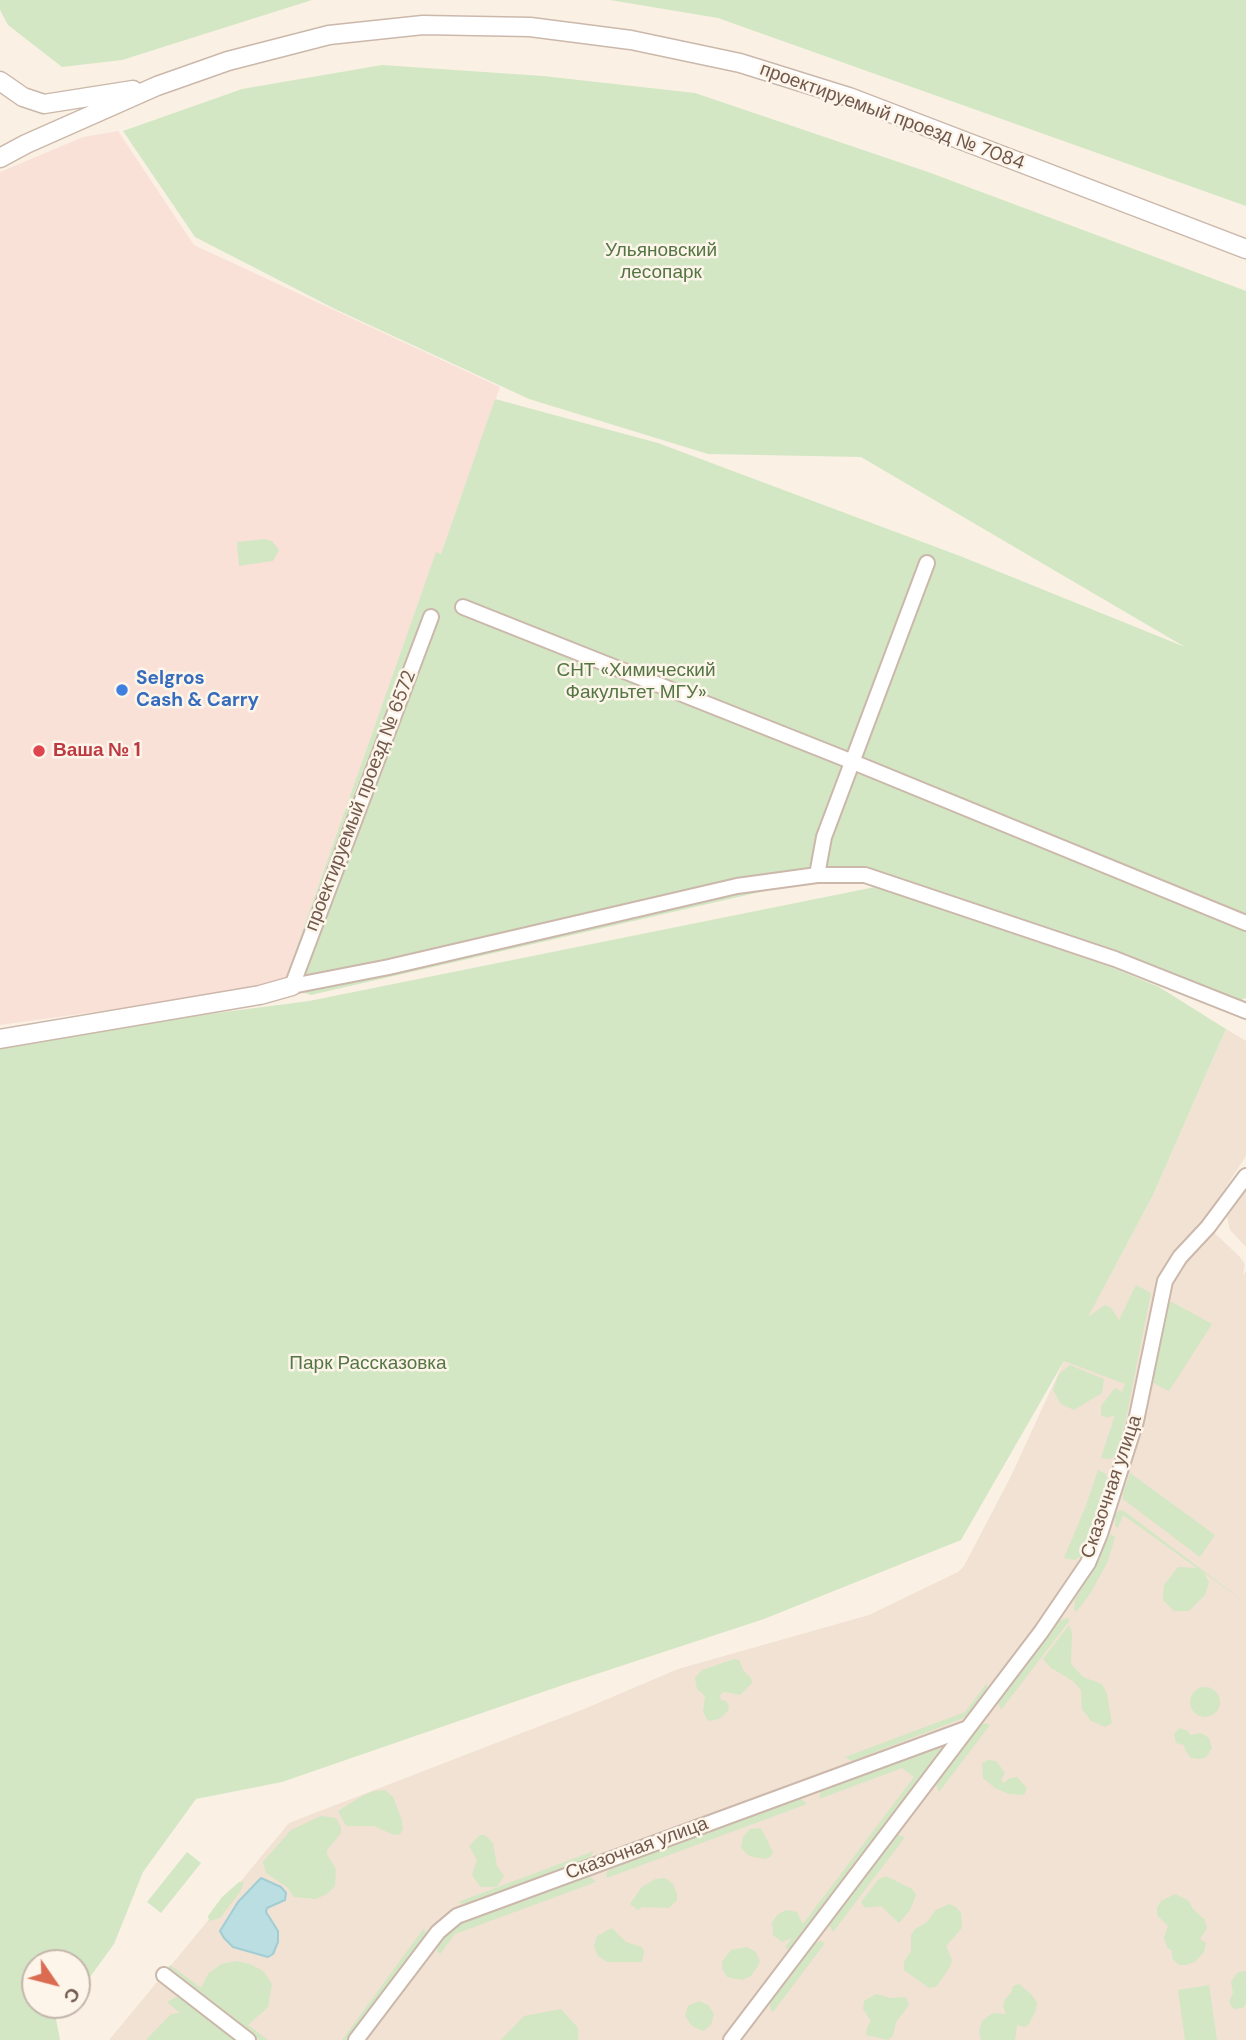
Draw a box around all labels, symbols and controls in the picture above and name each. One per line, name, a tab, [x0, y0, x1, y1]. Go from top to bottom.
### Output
street label: проектируемый проезд № 7084	[757, 58, 1027, 176]
park label: Ульяновский лесопарк	[605, 240, 717, 284]
park label: СНТ «Химический Факультет МГУ»	[556, 660, 716, 704]
street label: проектируемый проезд № 6572	[301, 667, 421, 935]
place label: Selgros Cash & Carry	[136, 668, 259, 712]
marker: Selgros Cash & Carry	[114, 682, 130, 698]
place label: Ваша № 1	[53, 740, 141, 762]
marker: Ваша № 1	[31, 743, 47, 759]
park label: Парк Рассказовка	[289, 1353, 447, 1375]
street label: Сказочная улица	[1077, 1412, 1147, 1562]
street label: Сказочная улица	[563, 1813, 711, 1885]
north arrow	[21, 1949, 91, 2019]
text: С	[58, 1982, 86, 2008]

